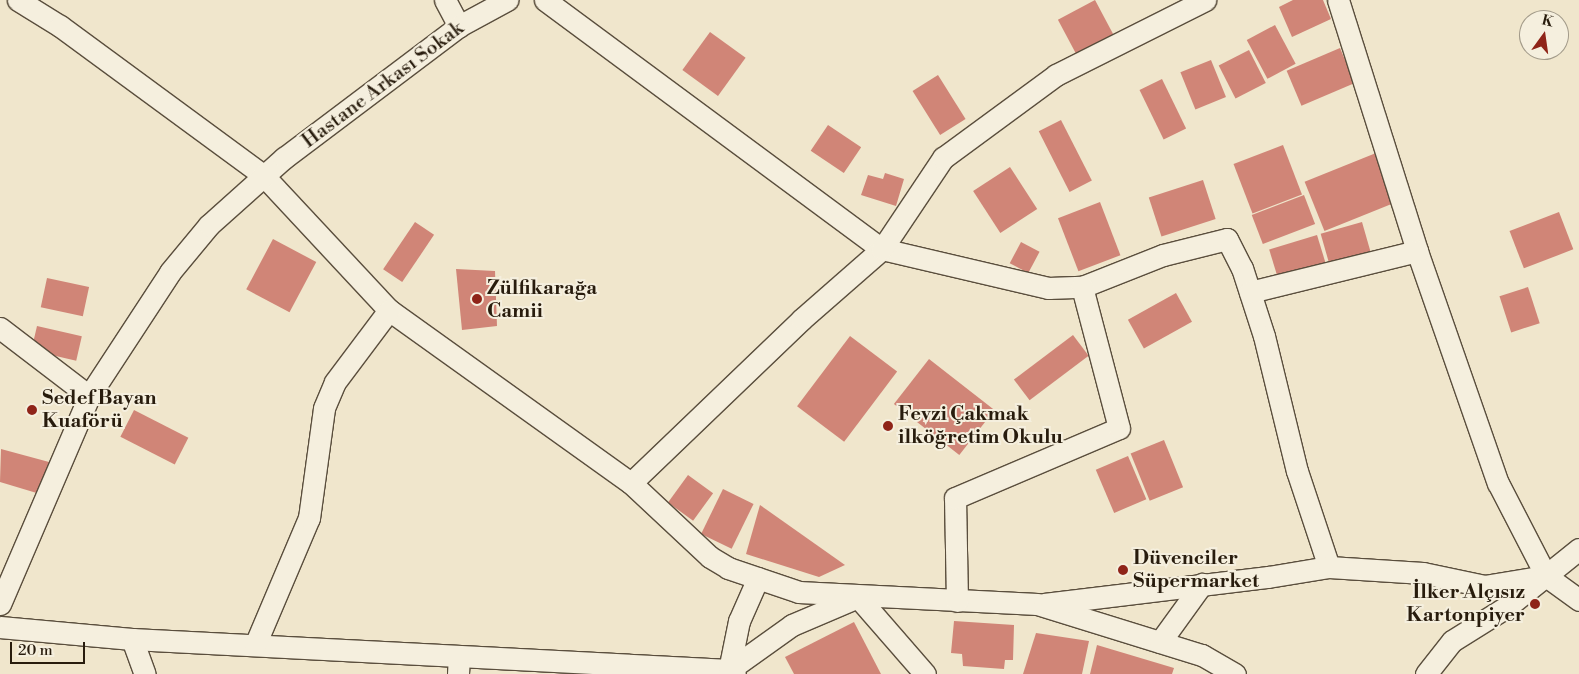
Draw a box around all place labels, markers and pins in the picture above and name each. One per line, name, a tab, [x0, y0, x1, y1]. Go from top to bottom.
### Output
place label: Zülfikarağa Camii	[487, 276, 597, 323]
marker: Zülfikarağa Camii	[471, 293, 483, 305]
place label: Sedef Bayan Kuaförü	[42, 386, 156, 433]
place label: Fevzi Çakmak ilköğretim Okulu	[898, 402, 1063, 449]
marker: Sedef Bayan Kuaförü	[26, 404, 38, 416]
marker: Fevzi Çakmak ilköğretim Okulu	[882, 420, 894, 432]
place label: Düvenciler Süpermarket	[1133, 546, 1259, 593]
marker: Düvenciler Süpermarket	[1117, 564, 1129, 576]
place label: İlker Alçısız Kartonpiyer	[1406, 580, 1525, 627]
marker: İlker Alçısız Kartonpiyer	[1529, 598, 1541, 610]

